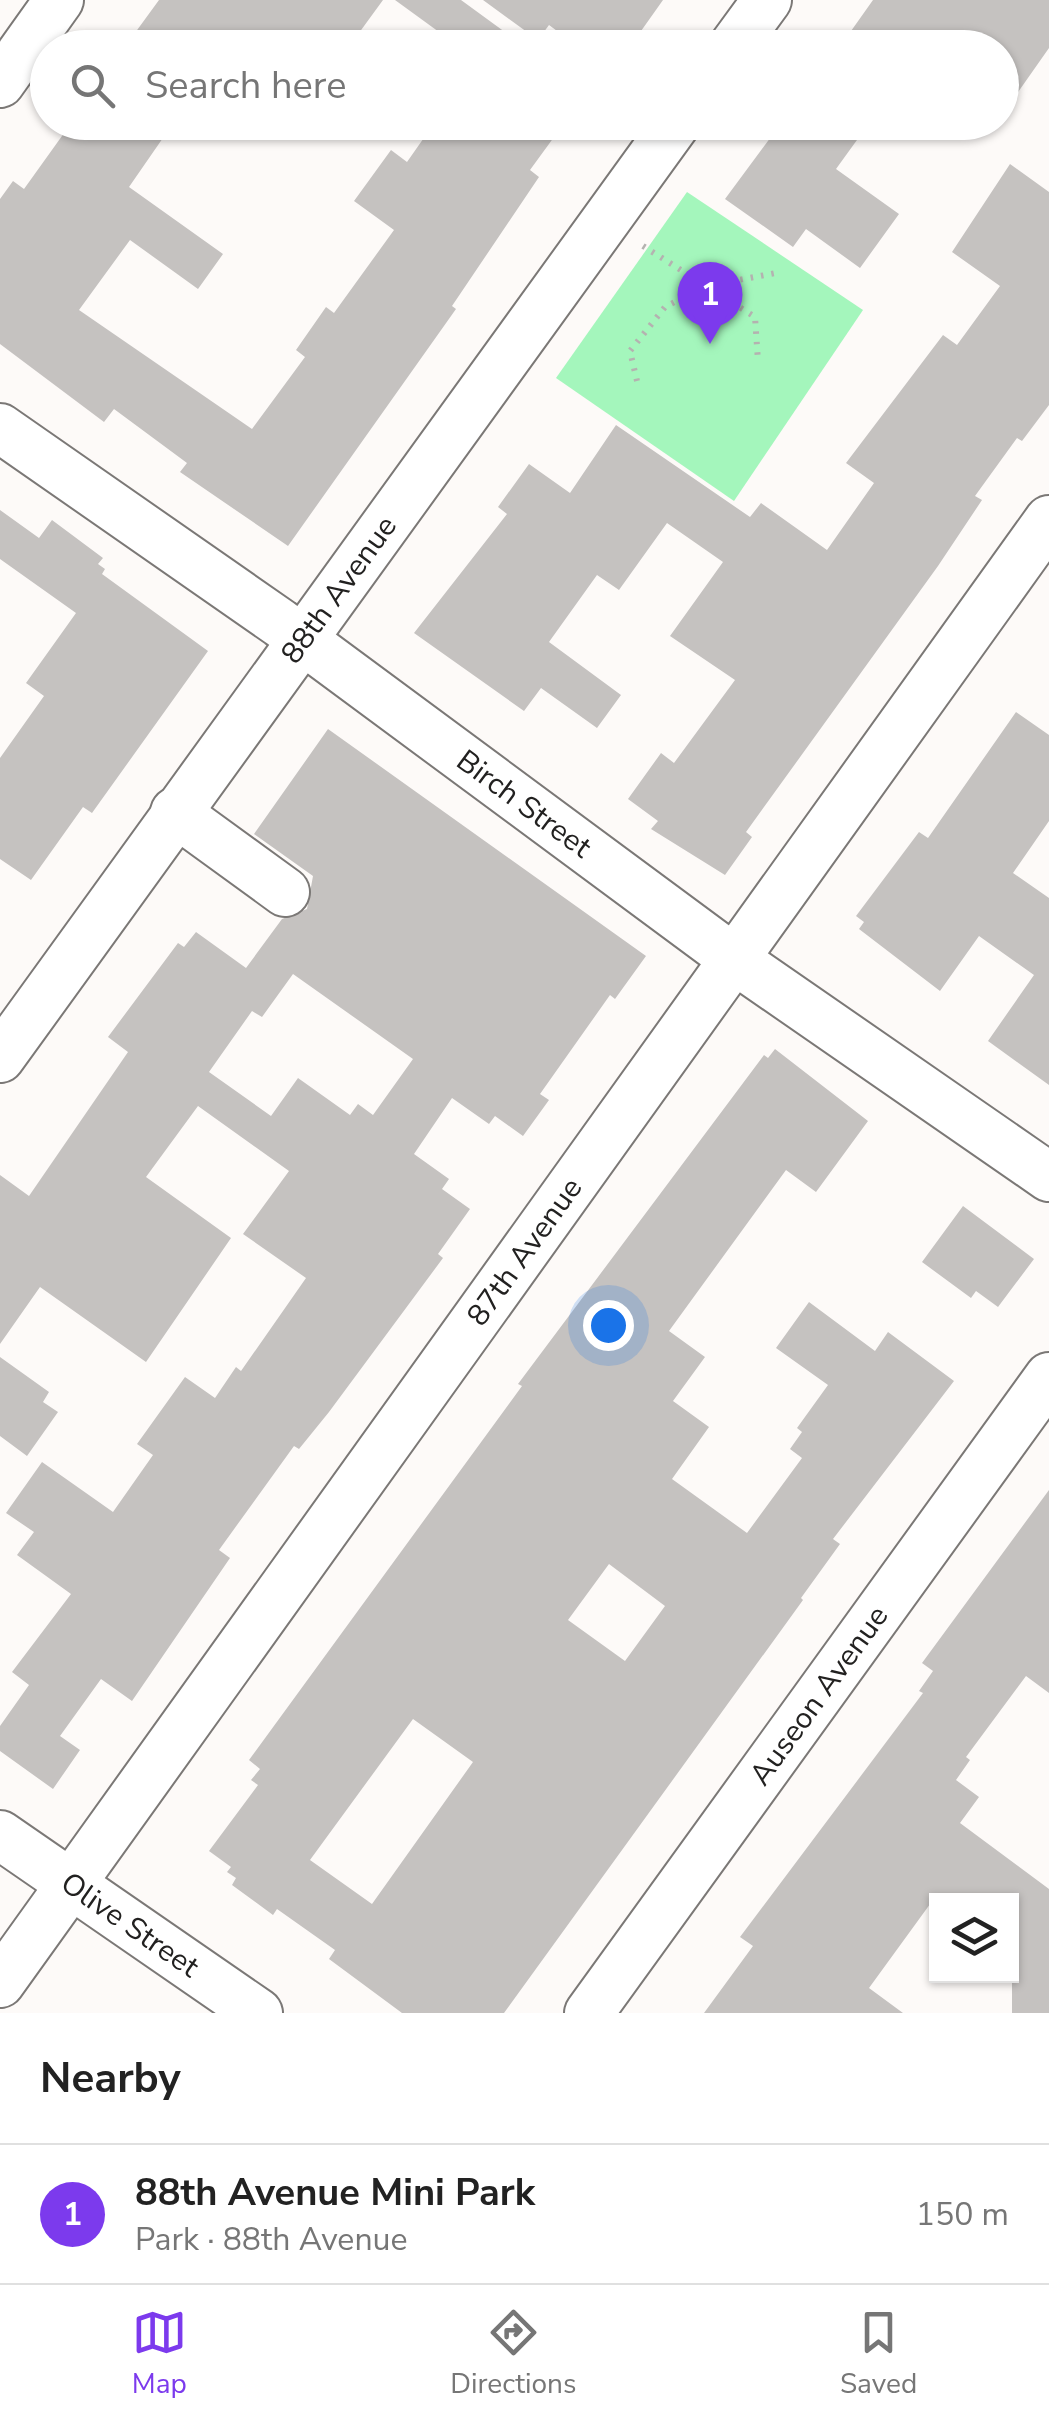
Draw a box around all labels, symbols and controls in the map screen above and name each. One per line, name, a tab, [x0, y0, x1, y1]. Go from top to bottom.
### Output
search box	[30, 30, 1019, 140]
icon: search	[65, 58, 120, 113]
text: Search here	[145, 60, 346, 111]
pin: 1	[678, 262, 742, 344]
street label: 88th Avenue	[271, 507, 406, 672]
street label: Birch Street	[448, 740, 600, 868]
street label: 87th Avenue	[457, 1169, 592, 1334]
your location	[583, 1300, 634, 1351]
street label: Auseon Avenue	[740, 1597, 898, 1794]
street label: Olive Street	[53, 1863, 208, 1987]
map controls	[929, 1893, 1019, 1983]
button: layers	[929, 1893, 1019, 1983]
text: Nearby	[40, 2050, 181, 2107]
text: 88th Avenue Mini Park	[135, 2167, 535, 2218]
text: 1	[63, 2193, 82, 2236]
text: 150 m	[916, 2193, 1009, 2236]
text: Park · 88th Avenue	[135, 2218, 408, 2261]
tab: Map	[132, 2305, 187, 2403]
tab: Directions	[450, 2305, 576, 2403]
tab: Saved	[840, 2305, 917, 2403]

